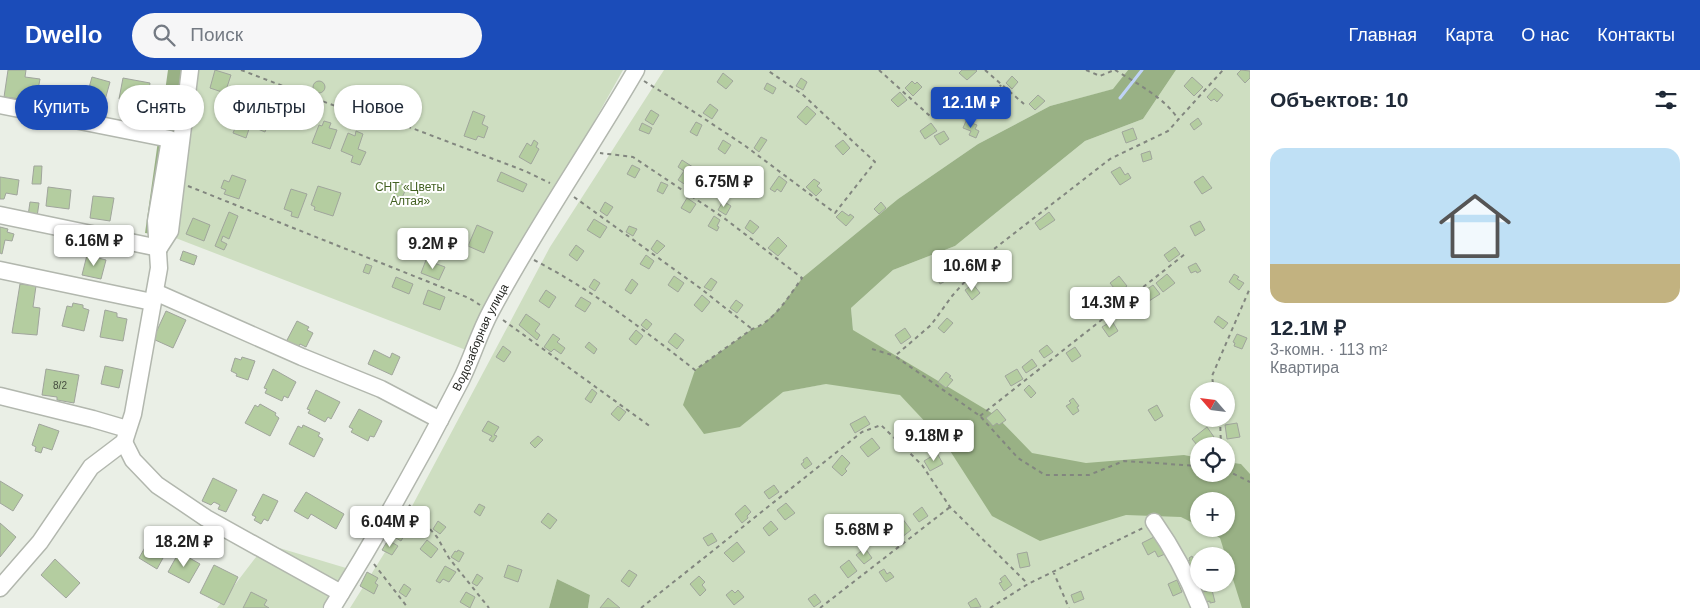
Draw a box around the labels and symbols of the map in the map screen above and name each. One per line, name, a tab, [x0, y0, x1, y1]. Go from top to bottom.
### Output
pin: 12.1M ₽	[925, 87, 1017, 129]
pin: 6.75M ₽	[678, 166, 770, 208]
park label: СНТ «Цветы Алтая»	[375, 180, 445, 208]
pin: 6.16M ₽	[48, 224, 140, 267]
pin: 9.2M ₽	[392, 228, 474, 270]
pin: 10.6M ₽	[926, 250, 1018, 292]
street label: Водозаборная улица	[450, 281, 512, 393]
pin: 14.3M ₽	[1064, 286, 1156, 329]
house number: 8/2	[53, 380, 67, 391]
north arrow	[1190, 382, 1235, 428]
pin: 9.18M ₽	[888, 420, 980, 462]
pin: 6.04M ₽	[344, 506, 436, 548]
pin: 5.68M ₽	[818, 514, 910, 556]
pin: 18.2M ₽	[138, 526, 230, 568]

